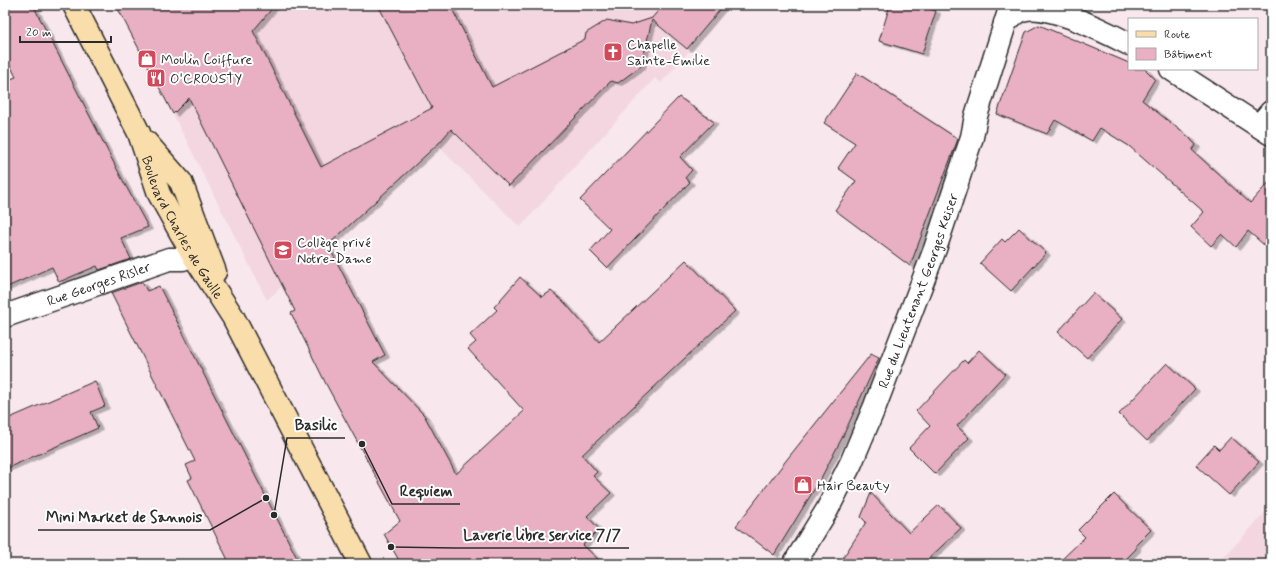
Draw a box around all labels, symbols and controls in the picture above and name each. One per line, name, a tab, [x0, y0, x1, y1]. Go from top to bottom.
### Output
scale bar	[20, 18, 111, 44]
legend	[1128, 18, 1258, 70]
text: 20 m	[26, 25, 52, 41]
text: Route	[1164, 27, 1190, 43]
place label: Chapelle Sainte-Émilie	[627, 36, 710, 70]
church icon: Chapelle Sainte-Émilie	[602, 41, 624, 63]
text: Bâtiment	[1164, 47, 1213, 63]
shop icon: Moulin Coiffure	[136, 48, 158, 70]
place label: Moulin Coiffure	[161, 51, 252, 69]
restaurant icon: O'CROUSTY	[145, 67, 167, 89]
place label: O'CROUSTY	[170, 70, 242, 88]
street label: Boulevard Charles de Gaulle	[137, 154, 227, 303]
street label: Rue du Lieutenant Georges Keiser	[875, 191, 963, 391]
place label: Collège privé Notre-Dame	[297, 234, 372, 268]
school or university icon: Collège privé Notre-Dame	[272, 239, 294, 261]
street label: Rue Georges Risler	[45, 258, 153, 311]
callout: Basilic	[287, 411, 345, 438]
text: Basilic	[295, 416, 337, 436]
shop icon: Hair Beauty	[792, 474, 814, 496]
callout: Requiem	[392, 477, 460, 504]
place label: Hair Beauty	[817, 477, 890, 495]
text: Requiem	[400, 482, 452, 502]
callout: Mini Market de Sannois	[38, 503, 210, 530]
text: Mini Market de Sannois	[46, 508, 202, 528]
callout: Laverie libre service 7/7	[455, 521, 629, 548]
text: Laverie libre service 7/7	[463, 526, 621, 546]

